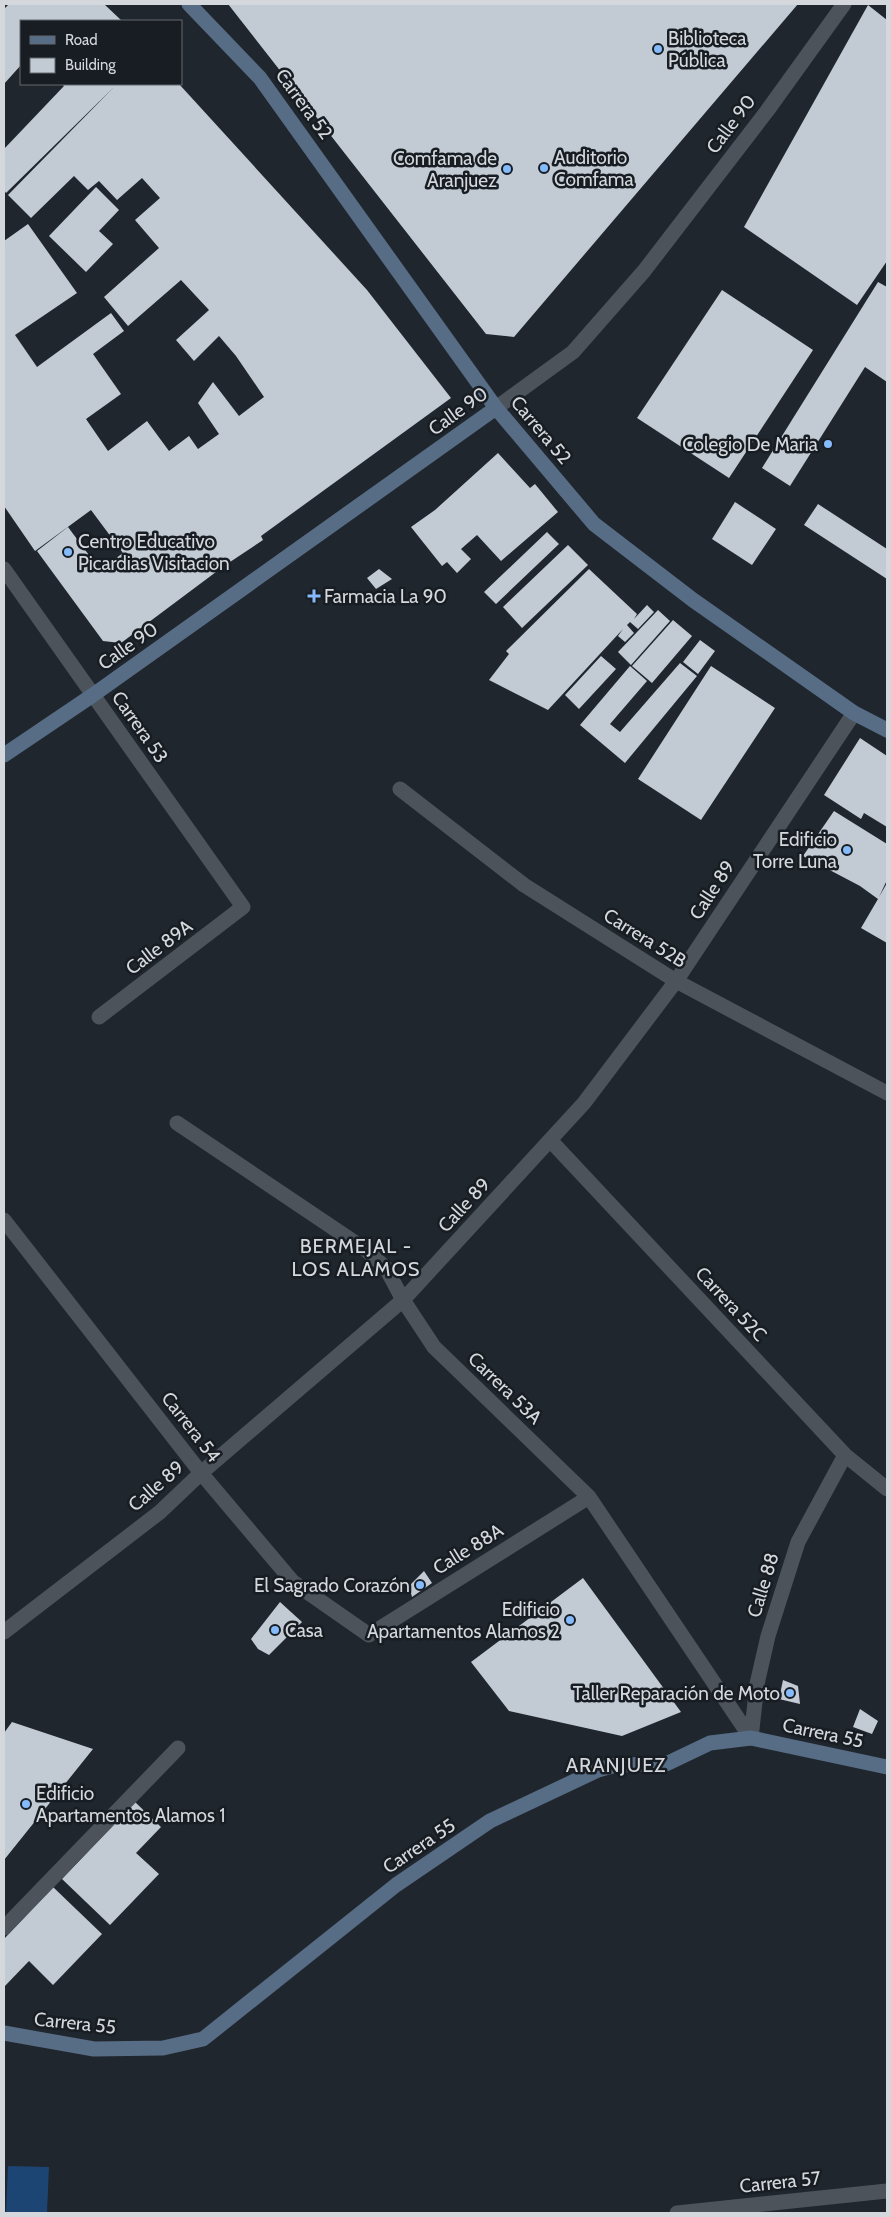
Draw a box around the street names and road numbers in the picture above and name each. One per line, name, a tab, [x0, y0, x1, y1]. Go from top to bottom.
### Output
street label: Carrera 52	[271, 64, 337, 144]
street label: Calle 90	[701, 90, 761, 158]
street label: Calle 90	[424, 382, 492, 440]
street label: Carrera 52	[506, 391, 576, 469]
street label: Calle 90	[94, 617, 162, 675]
street label: Carrera 53	[107, 687, 173, 767]
street label: Calle 89	[684, 856, 740, 924]
street label: Carrera 52B	[599, 904, 691, 972]
street label: Calle 89A	[121, 914, 197, 979]
street label: Calle 89	[433, 1173, 495, 1237]
street label: Carrera 52C	[691, 1262, 771, 1346]
street label: Carrera 53A	[463, 1347, 547, 1429]
street label: Carrera 54	[156, 1387, 226, 1467]
street label: Calle 89	[124, 1456, 188, 1516]
street label: Calle 88A	[429, 1518, 508, 1580]
street label: Calle 88	[742, 1550, 784, 1620]
street label: Carrera 55	[780, 1713, 866, 1753]
street label: Carrera 55	[379, 1813, 459, 1879]
street label: Carrera 55	[33, 2007, 117, 2039]
street label: Carrera 57	[738, 2166, 822, 2198]

